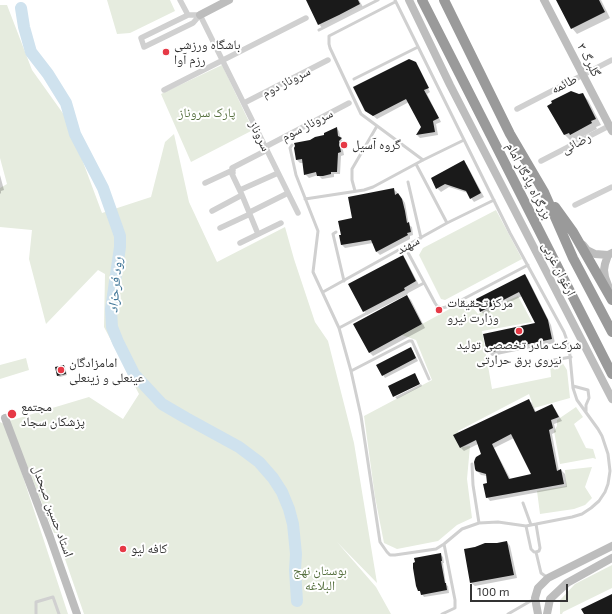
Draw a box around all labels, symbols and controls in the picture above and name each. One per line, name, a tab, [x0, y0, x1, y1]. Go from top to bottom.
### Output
place label: باشگاه ورزشی رزم آوا	[174, 37, 240, 68]
street label: گلبرگ ۳	[574, 41, 604, 79]
marker: باشگاه ورزشی رزم آوا	[161, 47, 171, 57]
street label: سروناز دوم	[259, 63, 313, 101]
street label: طائمه	[549, 71, 579, 97]
park label: پارک سروناز	[179, 105, 235, 121]
street label: سروناز سوم	[279, 105, 335, 145]
street label: سروناز	[246, 118, 274, 154]
street label: رضائی	[559, 129, 593, 157]
place label: گروه آسیل	[352, 137, 401, 153]
marker: گروه آسیل	[339, 140, 349, 150]
street label: بزرگراه یادگار امام	[503, 140, 555, 222]
street label: سهند	[394, 232, 422, 258]
street label: ارغوان غربی	[539, 239, 579, 299]
water label: رود فرحزاد	[104, 256, 126, 314]
place label: مرکز تحقیقات وزارت نیرو	[447, 295, 513, 326]
marker: مرکز تحقیقات وزارت نیرو	[434, 305, 444, 315]
marker: شرکت مادر تخصصی تولید نیروی برق حرارتی	[514, 326, 524, 336]
place label: شرکت مادر تخصصی تولید نیروی برق حرارتی	[457, 337, 581, 368]
place label: امامزادگان عینعلی و زینعلی	[69, 355, 144, 386]
marker: امامزادگان عینعلی و زینعلی	[56, 365, 66, 375]
place label: مجتمع پزشکان سجاد	[21, 399, 85, 430]
marker: مجتمع پزشکان سجاد	[6, 408, 18, 420]
street label: استاد حسین صبحدل	[29, 463, 77, 559]
place label: کافه لیو	[131, 541, 167, 557]
marker: کافه لیو	[118, 544, 128, 554]
park label: بوستان نهج البلاغه	[293, 563, 347, 594]
scale bar	[472, 576, 570, 602]
text: 100 m	[477, 584, 509, 598]

